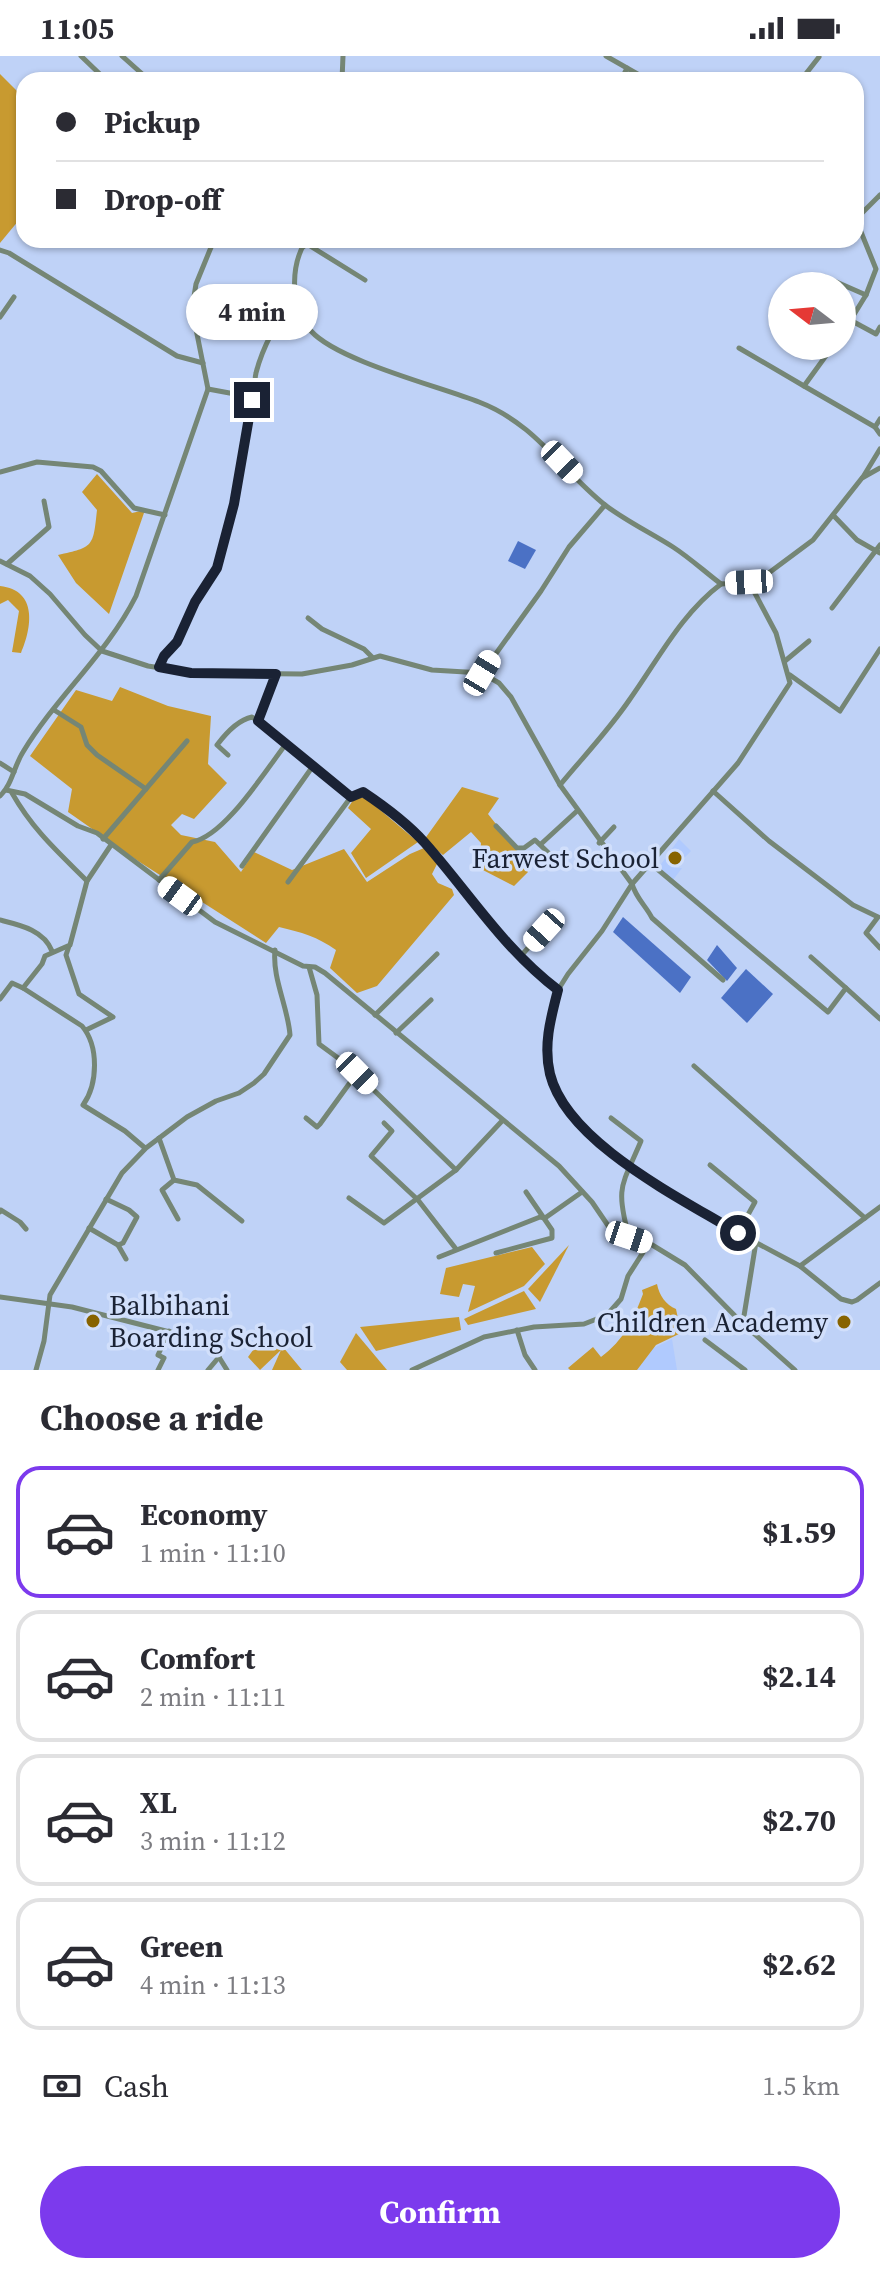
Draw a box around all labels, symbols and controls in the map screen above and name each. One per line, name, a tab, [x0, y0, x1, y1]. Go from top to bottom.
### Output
text: 11:05	[40, 8, 114, 49]
text: Pickup	[104, 102, 200, 143]
text: Drop-off	[104, 179, 222, 220]
north arrow	[768, 272, 856, 360]
map controls	[768, 272, 856, 360]
callout: 4 min	[186, 284, 318, 340]
text: 4 min	[218, 294, 286, 330]
route end	[234, 382, 270, 418]
car	[537, 436, 587, 488]
car	[724, 569, 774, 595]
car	[459, 646, 505, 700]
place label: Farwest School	[471, 839, 659, 877]
marker: Farwest School	[666, 849, 684, 867]
car	[154, 872, 206, 920]
car	[519, 904, 569, 956]
car	[332, 1048, 382, 1098]
route start	[720, 1215, 756, 1251]
car	[602, 1218, 656, 1256]
place label: Balbihani Boarding School	[109, 1286, 313, 1356]
place label: Children Academy	[597, 1303, 829, 1341]
marker: Balbihani Boarding School	[84, 1312, 102, 1330]
marker: Children Academy	[835, 1313, 853, 1331]
text: Choose a ride	[40, 1393, 263, 1442]
text: Economy	[140, 1494, 268, 1535]
icon: car	[44, 1496, 116, 1568]
text: $1.59	[762, 1512, 836, 1553]
text: 1 min · 11:10	[140, 1535, 286, 1571]
text: Comfort	[140, 1638, 255, 1679]
icon: car	[44, 1640, 116, 1712]
text: $2.14	[762, 1656, 836, 1697]
text: 2 min · 11:11	[140, 1679, 286, 1715]
text: XL	[140, 1782, 177, 1823]
icon: car	[44, 1784, 116, 1856]
text: $2.70	[762, 1800, 836, 1841]
text: 3 min · 11:12	[140, 1823, 286, 1859]
text: Green	[140, 1926, 223, 1967]
icon: car	[44, 1928, 116, 2000]
text: $2.62	[762, 1944, 836, 1985]
text: 4 min · 11:13	[140, 1967, 286, 2003]
icon: cash	[40, 2064, 84, 2108]
text: Cash	[104, 2066, 169, 2107]
text: 1.5 km	[762, 2068, 840, 2104]
button: Confirm	[40, 2166, 840, 2258]

